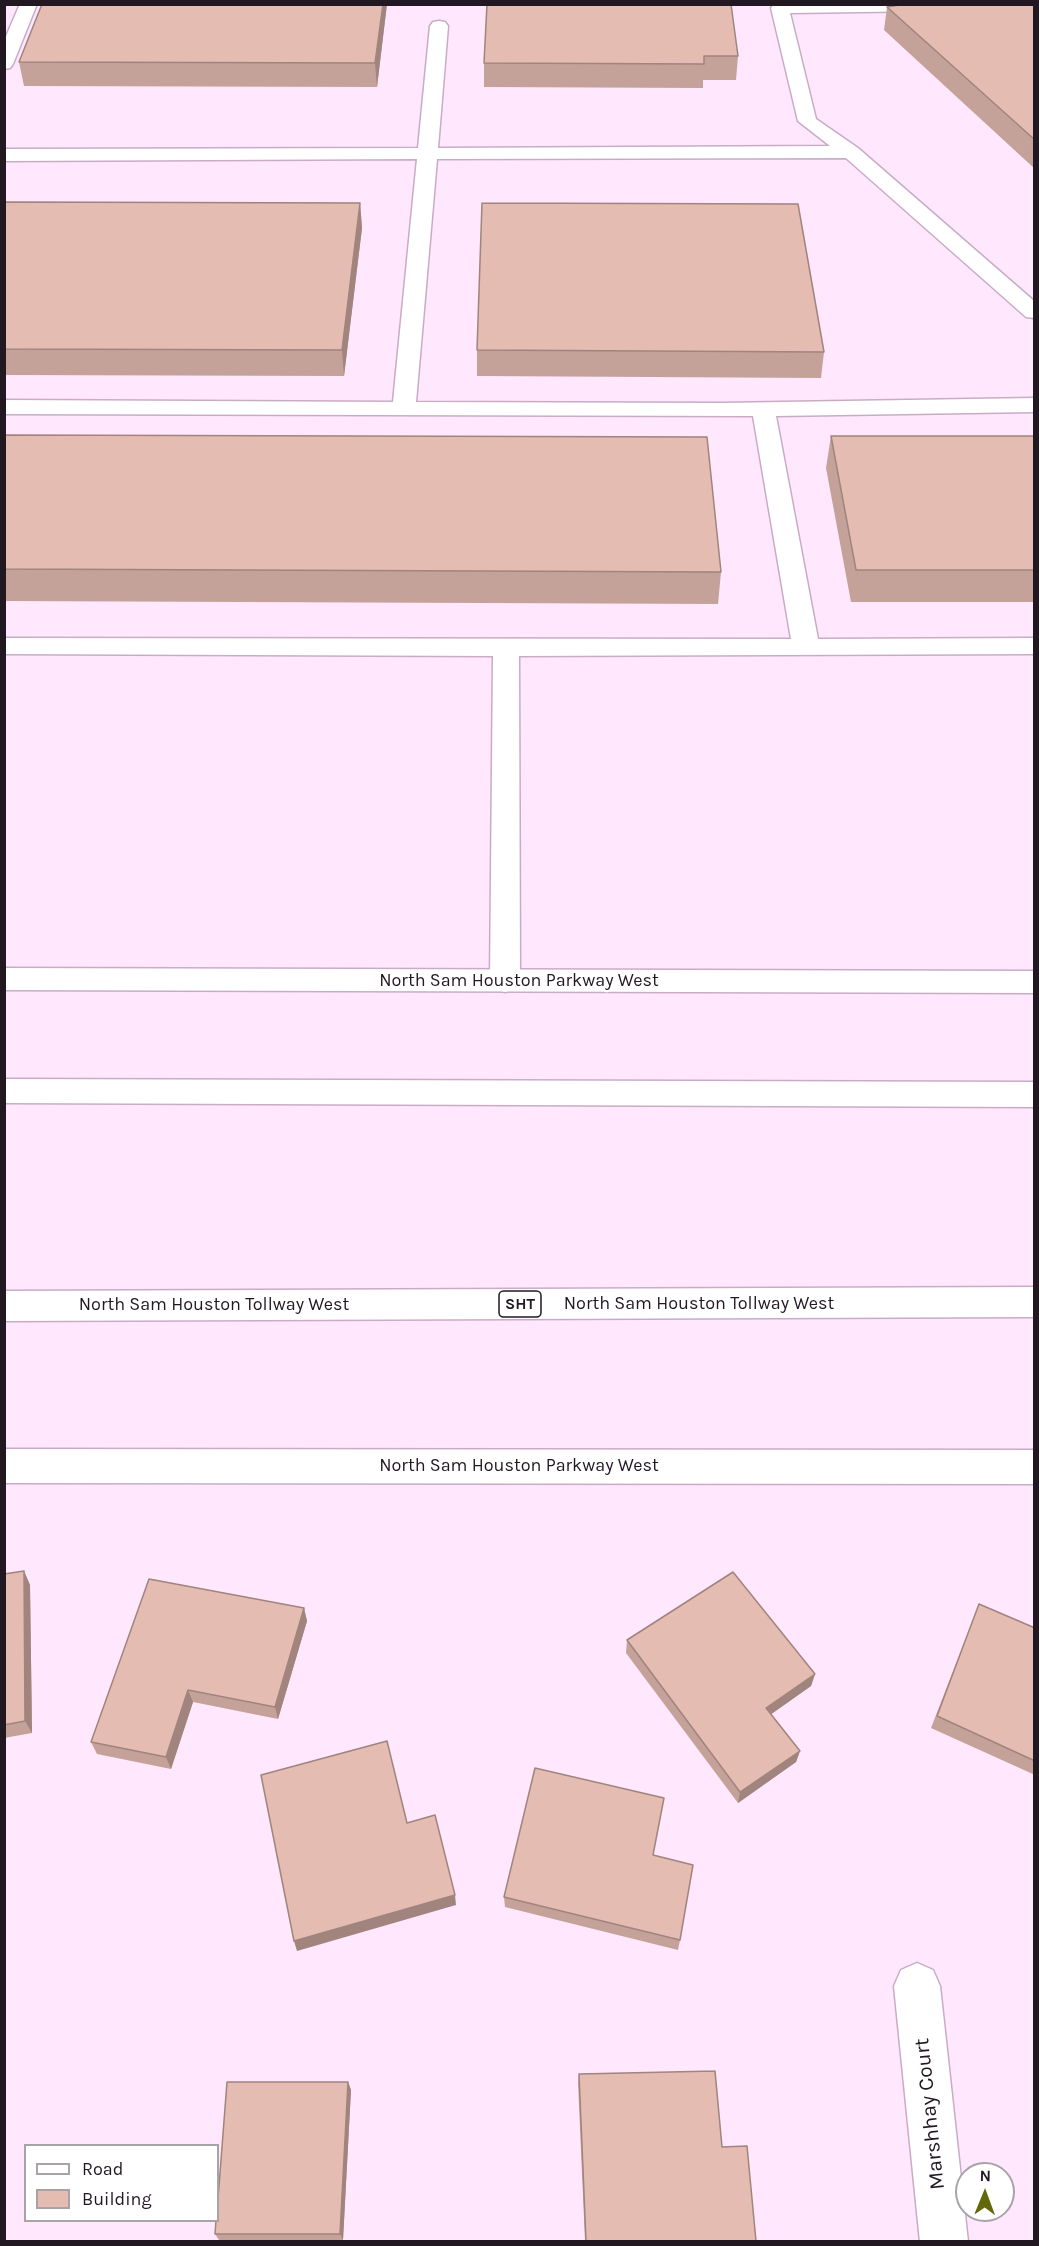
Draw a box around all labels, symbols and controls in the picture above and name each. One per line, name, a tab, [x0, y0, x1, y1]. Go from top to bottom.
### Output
street label: North Sam Houston Parkway West	[379, 970, 659, 992]
road number: SHT	[499, 1291, 541, 1317]
street label: North Sam Houston Tollway West	[564, 1293, 834, 1315]
street label: North Sam Houston Tollway West	[79, 1294, 349, 1316]
street label: North Sam Houston Parkway West	[379, 1455, 659, 1477]
street label: Marshhay Court	[910, 2037, 950, 2191]
legend	[24, 2144, 219, 2222]
text: Road	[82, 2158, 123, 2180]
north arrow	[955, 2162, 1015, 2222]
text: N	[979, 2166, 991, 2185]
text: Building	[82, 2188, 152, 2210]

